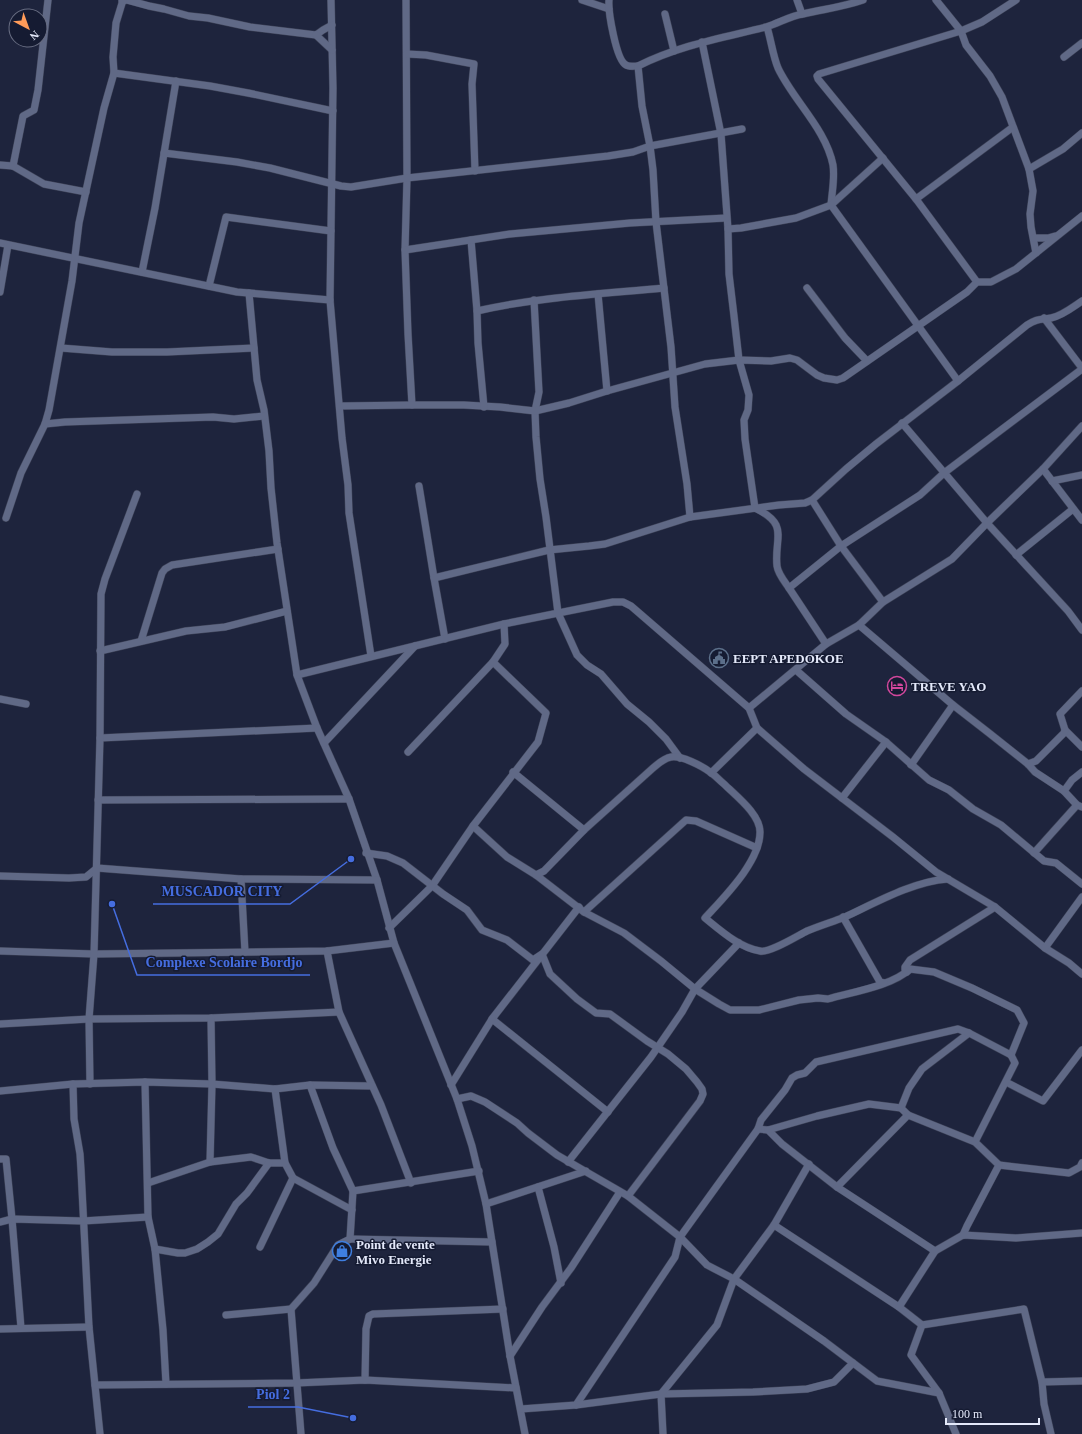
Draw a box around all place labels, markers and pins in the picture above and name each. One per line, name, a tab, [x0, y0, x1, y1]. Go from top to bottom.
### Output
public building icon: EEPT APEDOKOE	[708, 647, 730, 669]
place label: EEPT APEDOKOE	[733, 651, 844, 666]
hotel icon: TREVE YAO	[886, 675, 908, 697]
place label: TREVE YAO	[911, 679, 986, 694]
callout: MUSCADOR CITY	[153, 878, 290, 904]
callout: Complexe Scolaire Bordjo	[137, 949, 310, 975]
place label: Point de vente Mivo Energie	[356, 1237, 435, 1267]
shop icon: Point de vente Mivo Energie	[331, 1240, 353, 1262]
callout: Piol 2	[248, 1381, 298, 1407]

